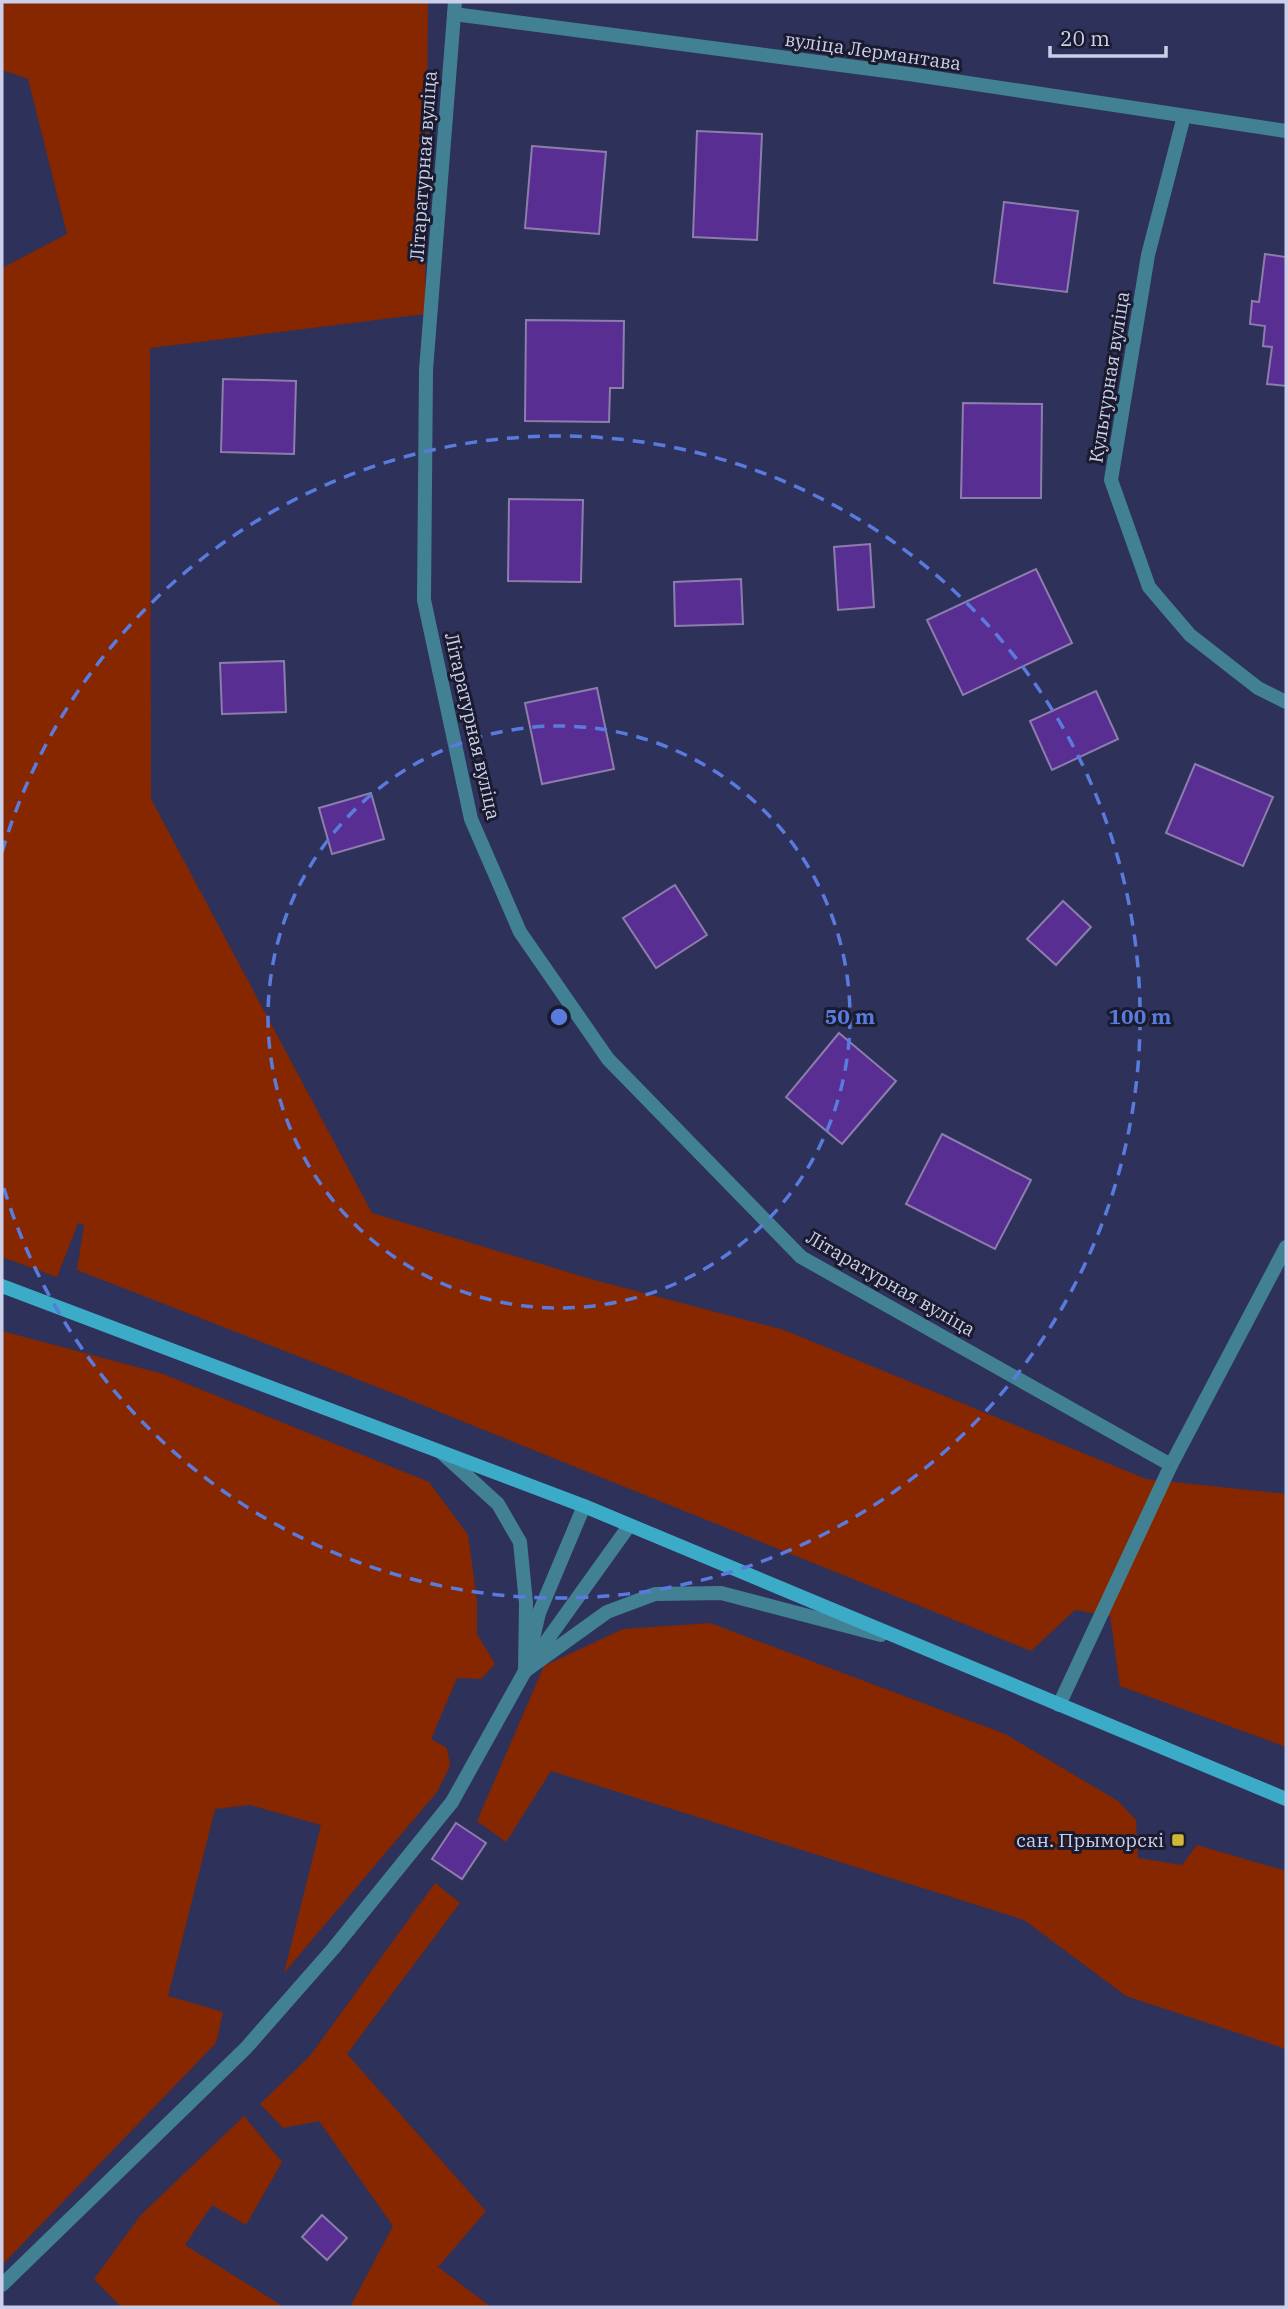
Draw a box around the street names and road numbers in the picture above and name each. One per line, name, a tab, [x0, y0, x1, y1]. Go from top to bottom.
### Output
street label: вуліца Лермантава	[783, 27, 963, 75]
street label: Літаратурная вуліца	[404, 70, 442, 262]
street label: Культурная вуліца	[1084, 290, 1134, 464]
street label: Літаратурная вуліца	[440, 630, 506, 822]
street label: Літаратурная вуліца	[802, 1225, 980, 1341]

